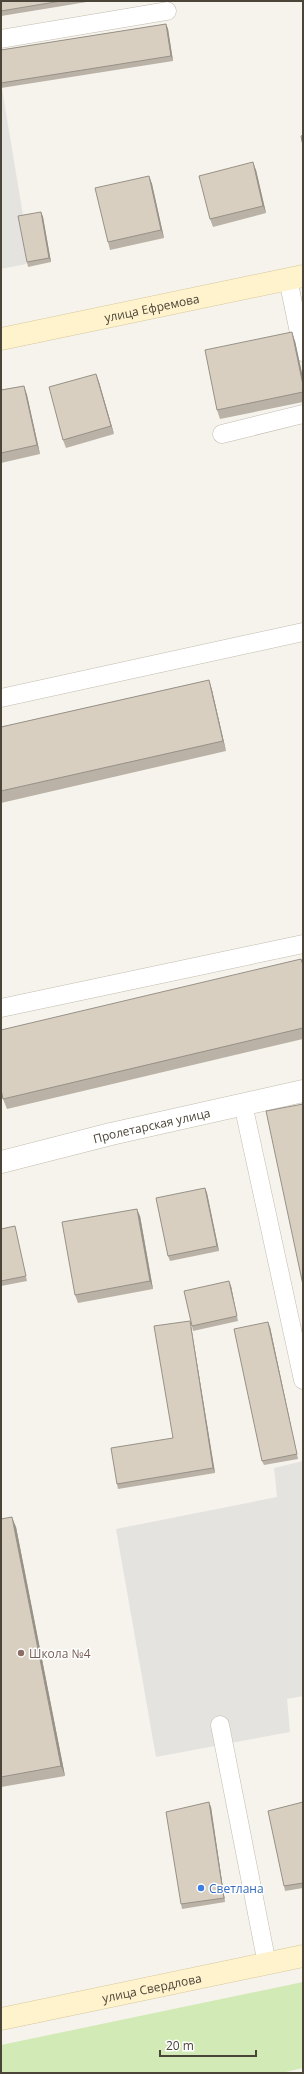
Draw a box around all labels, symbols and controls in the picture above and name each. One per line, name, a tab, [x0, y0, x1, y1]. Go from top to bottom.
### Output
street label: улица Ефремова	[103, 289, 201, 326]
street label: Пролетарская улица	[91, 1104, 212, 1147]
place label: Школа №4	[29, 1645, 91, 1662]
marker: Школа №4	[16, 1648, 26, 1658]
place label: Светлана	[209, 1880, 264, 1897]
marker: Светлана	[196, 1883, 206, 1893]
street label: улица Свердлова	[101, 1969, 203, 2006]
scale bar	[160, 2032, 256, 2058]
text: 20 m	[166, 2037, 194, 2054]

